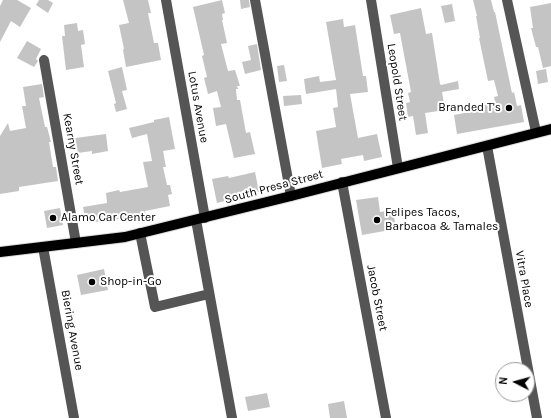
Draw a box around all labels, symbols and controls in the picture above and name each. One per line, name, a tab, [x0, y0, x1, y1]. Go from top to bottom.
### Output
street label: Leopold Street	[384, 42, 410, 122]
street label: Lotus Avenue	[185, 70, 211, 144]
place label: Branded T's	[438, 101, 501, 115]
marker: Branded T's	[504, 103, 514, 113]
street label: Kearny Street	[60, 112, 86, 186]
street label: South Presa Street	[223, 167, 325, 207]
place label: Felipes Tacos, Barbacoa & Tamales	[385, 206, 498, 234]
place label: Alamo Car Center	[61, 211, 155, 225]
marker: Alamo Car Center	[48, 213, 58, 223]
marker: Felipes Tacos, Barbacoa & Tamales	[372, 215, 382, 225]
street label: Vitra Place	[512, 249, 536, 309]
street label: Jacob Street	[364, 264, 390, 332]
place label: Shop-in-Go	[100, 275, 162, 289]
marker: Shop-in-Go	[87, 277, 97, 287]
street label: Biering Avenue	[58, 289, 86, 371]
north arrow	[495, 362, 535, 402]
text: N	[497, 376, 510, 385]

